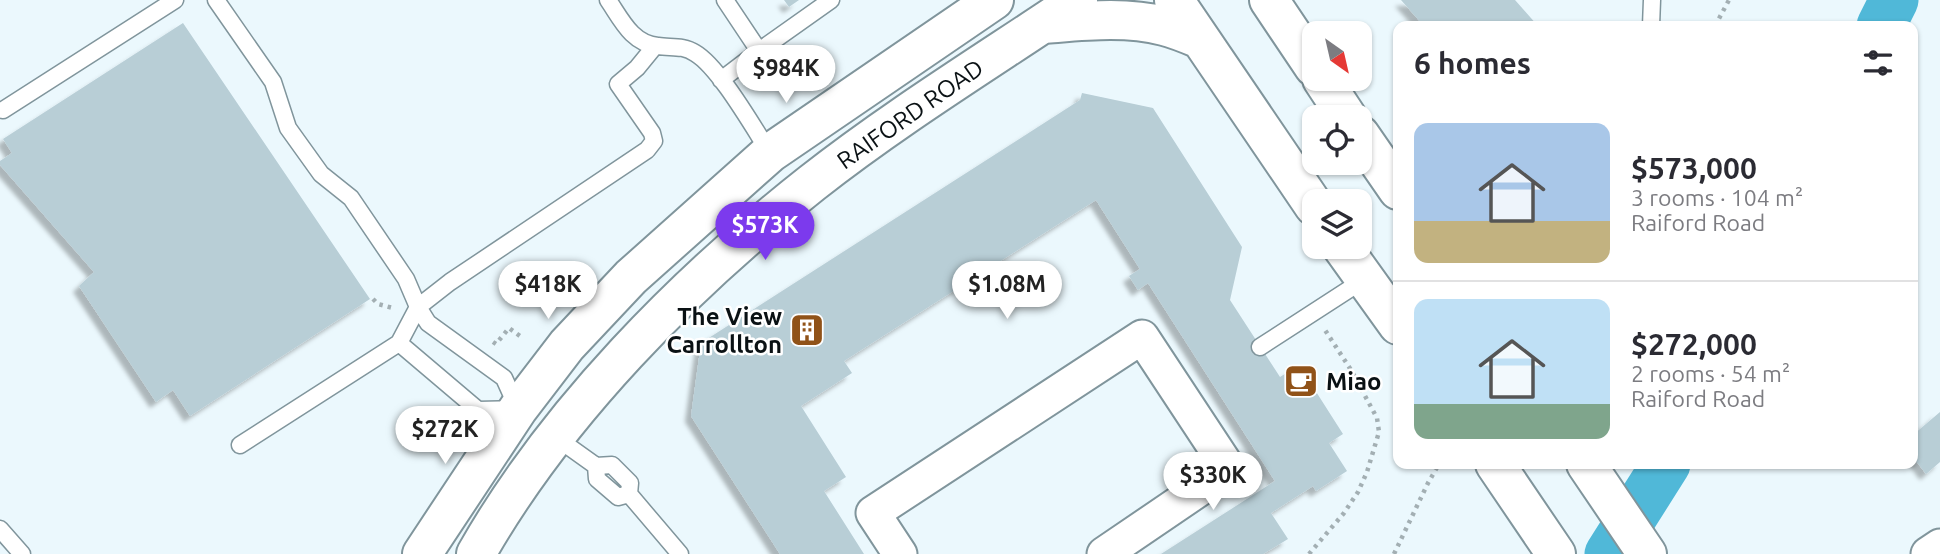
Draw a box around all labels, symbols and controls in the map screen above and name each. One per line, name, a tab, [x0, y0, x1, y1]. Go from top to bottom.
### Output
north arrow	[1302, 21, 1372, 91]
map controls	[1302, 21, 1372, 259]
icon: filters	[1859, 44, 1897, 82]
pin: $984K	[737, 46, 835, 105]
text: 6 homes	[1414, 46, 1531, 80]
street label: RAIFORD ROAD	[832, 54, 988, 174]
text: $984K	[752, 55, 820, 80]
button: locate	[1302, 105, 1372, 175]
icon: home	[1470, 151, 1554, 235]
text: $573,000	[1631, 151, 1757, 185]
text: 3 rooms · 104 m²	[1631, 185, 1803, 210]
button: layers	[1302, 189, 1372, 259]
pin: $573K	[716, 202, 814, 262]
text: Raiford Road	[1631, 210, 1765, 235]
text: $573K	[731, 212, 799, 237]
pin: $418K	[499, 262, 597, 321]
pin: $1.08M	[950, 262, 1064, 321]
text: $418K	[514, 271, 582, 296]
text: $1.08M	[968, 271, 1046, 296]
place label: The View Carrollton	[666, 303, 782, 358]
building icon: The View Carrollton	[788, 311, 826, 349]
icon: home	[1470, 327, 1554, 411]
text: $272,000	[1631, 327, 1757, 361]
text: 2 rooms · 54 m²	[1631, 361, 1790, 386]
cafe icon: Miao	[1282, 362, 1320, 400]
place label: Miao	[1326, 368, 1382, 395]
text: Raiford Road	[1631, 386, 1765, 411]
pin: $272K	[396, 406, 494, 466]
text: $272K	[411, 416, 479, 441]
pin: $330K	[1164, 452, 1262, 512]
text: $330K	[1179, 462, 1247, 487]

